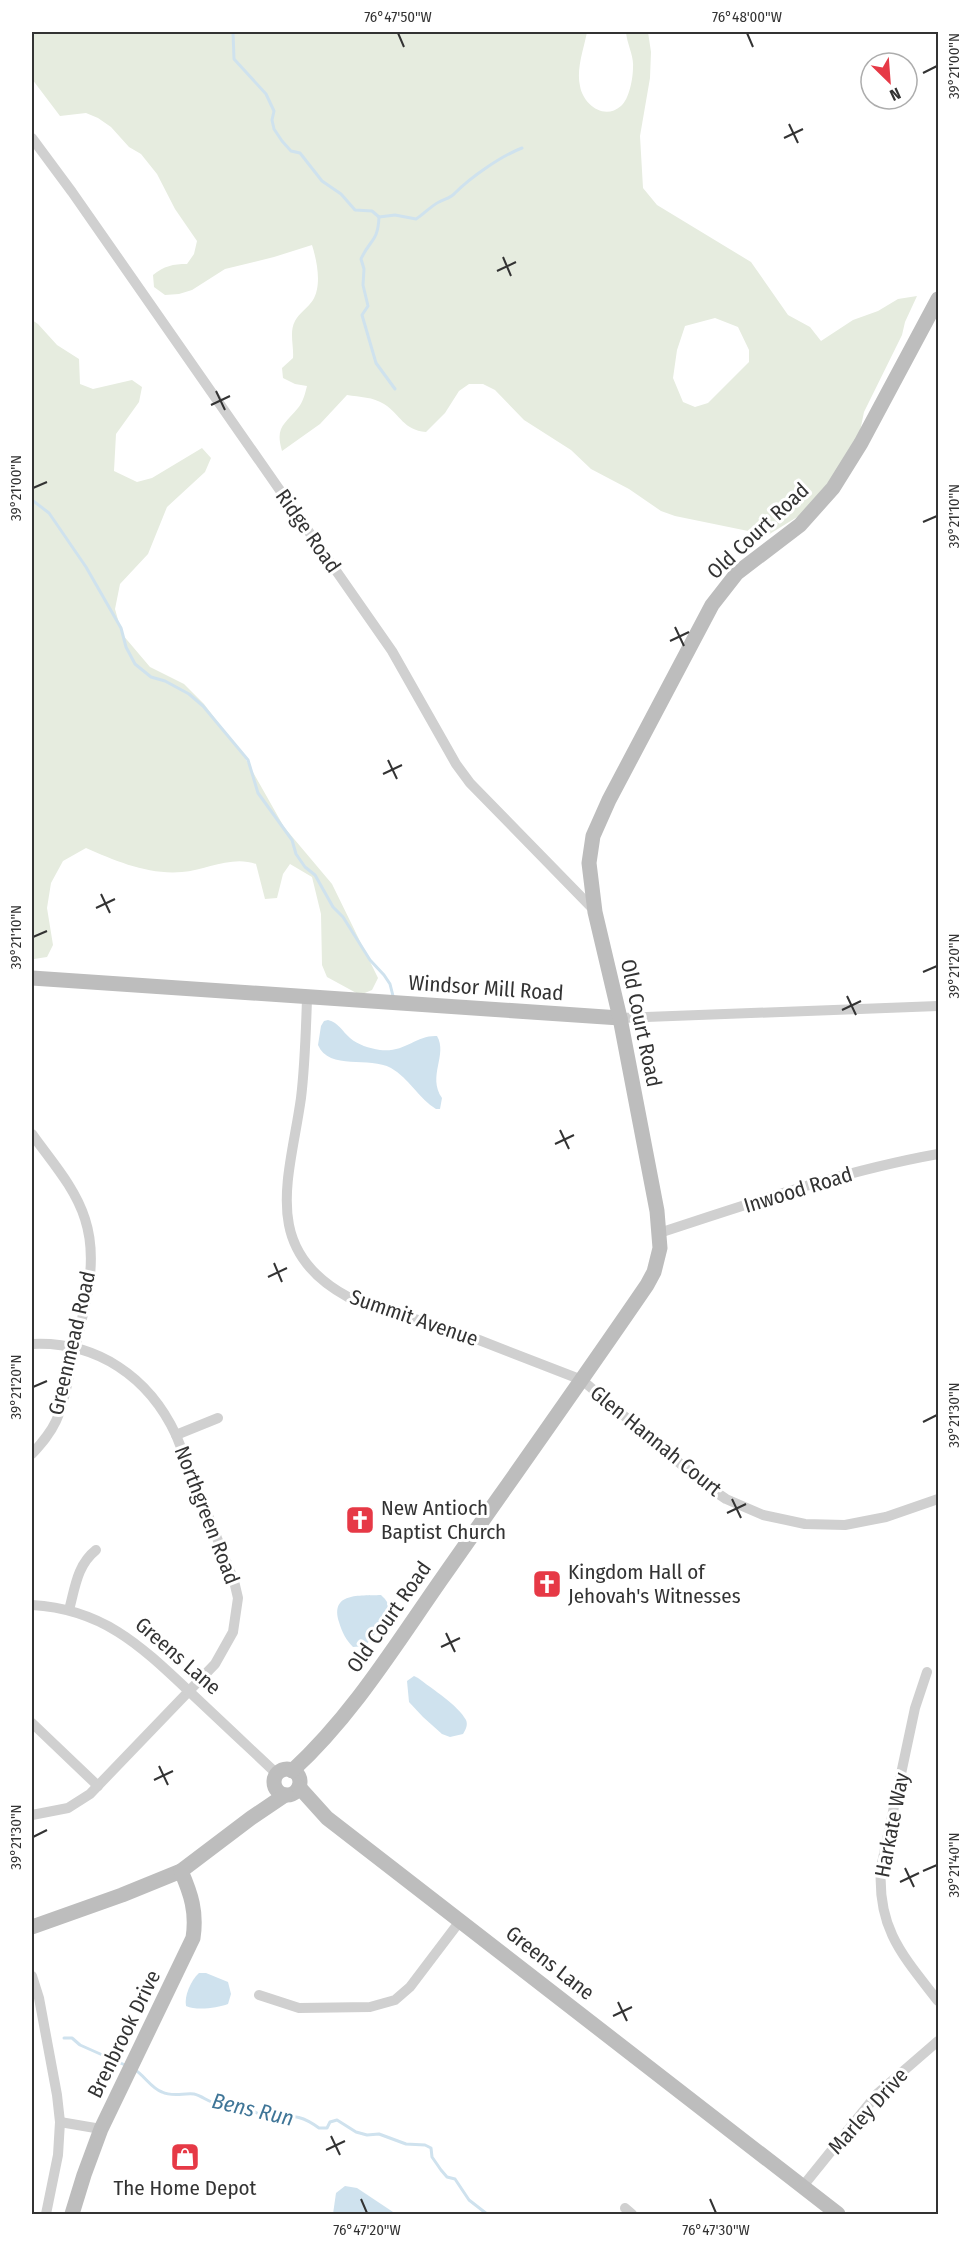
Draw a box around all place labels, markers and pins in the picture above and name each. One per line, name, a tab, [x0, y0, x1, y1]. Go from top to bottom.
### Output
place label: New Antioch Baptist Church	[381, 1495, 506, 1545]
church icon: New Antioch Baptist Church	[344, 1504, 376, 1536]
place label: Kingdom Hall of Jehovah's Witnesses	[568, 1559, 741, 1609]
church icon: Kingdom Hall of Jehovah's Witnesses	[531, 1568, 563, 1600]
shop icon: The Home Depot	[169, 2141, 201, 2173]
place label: The Home Depot	[114, 2175, 257, 2201]

